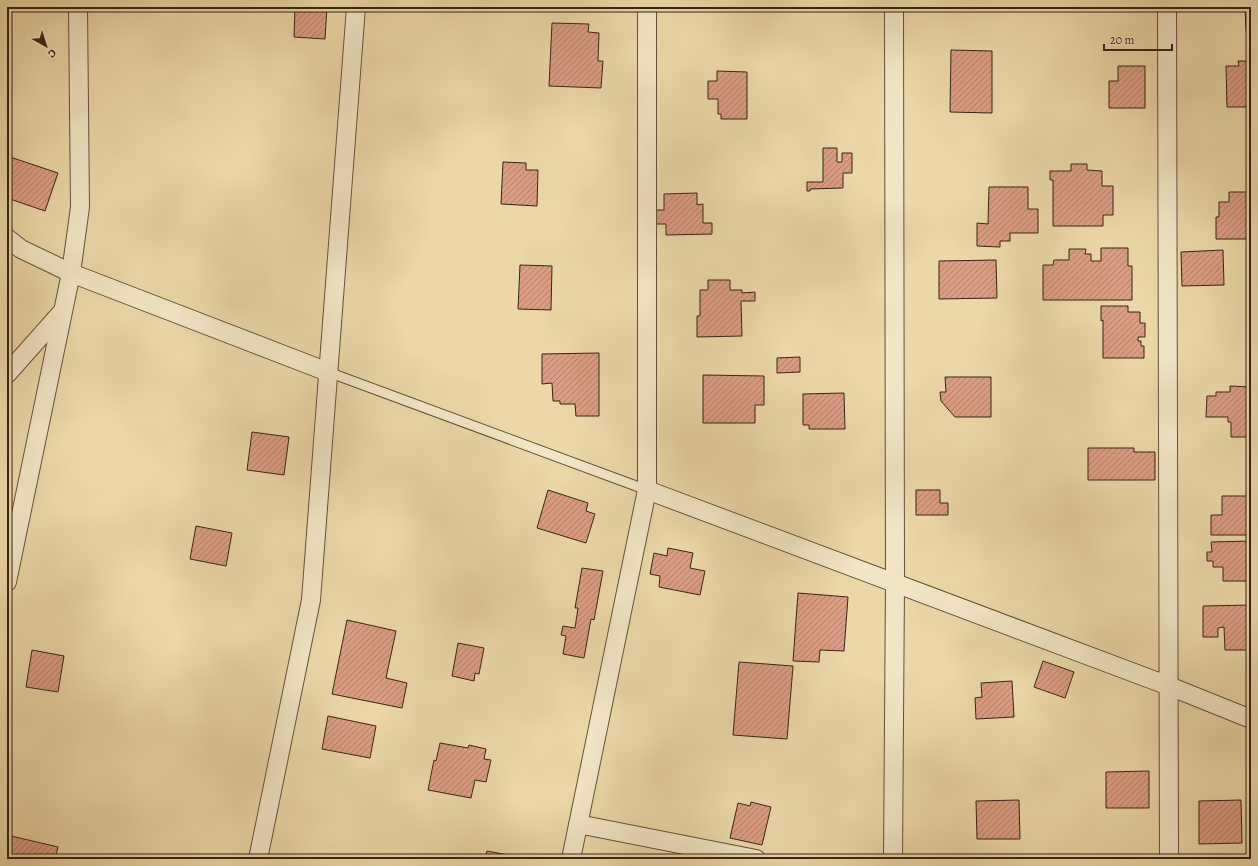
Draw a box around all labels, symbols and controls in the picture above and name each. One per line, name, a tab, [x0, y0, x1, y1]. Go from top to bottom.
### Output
north arrow	[26, 26, 66, 66]
scale bar	[1104, 26, 1172, 52]
text: 20 m	[1110, 32, 1134, 48]
text: С	[44, 45, 59, 61]

